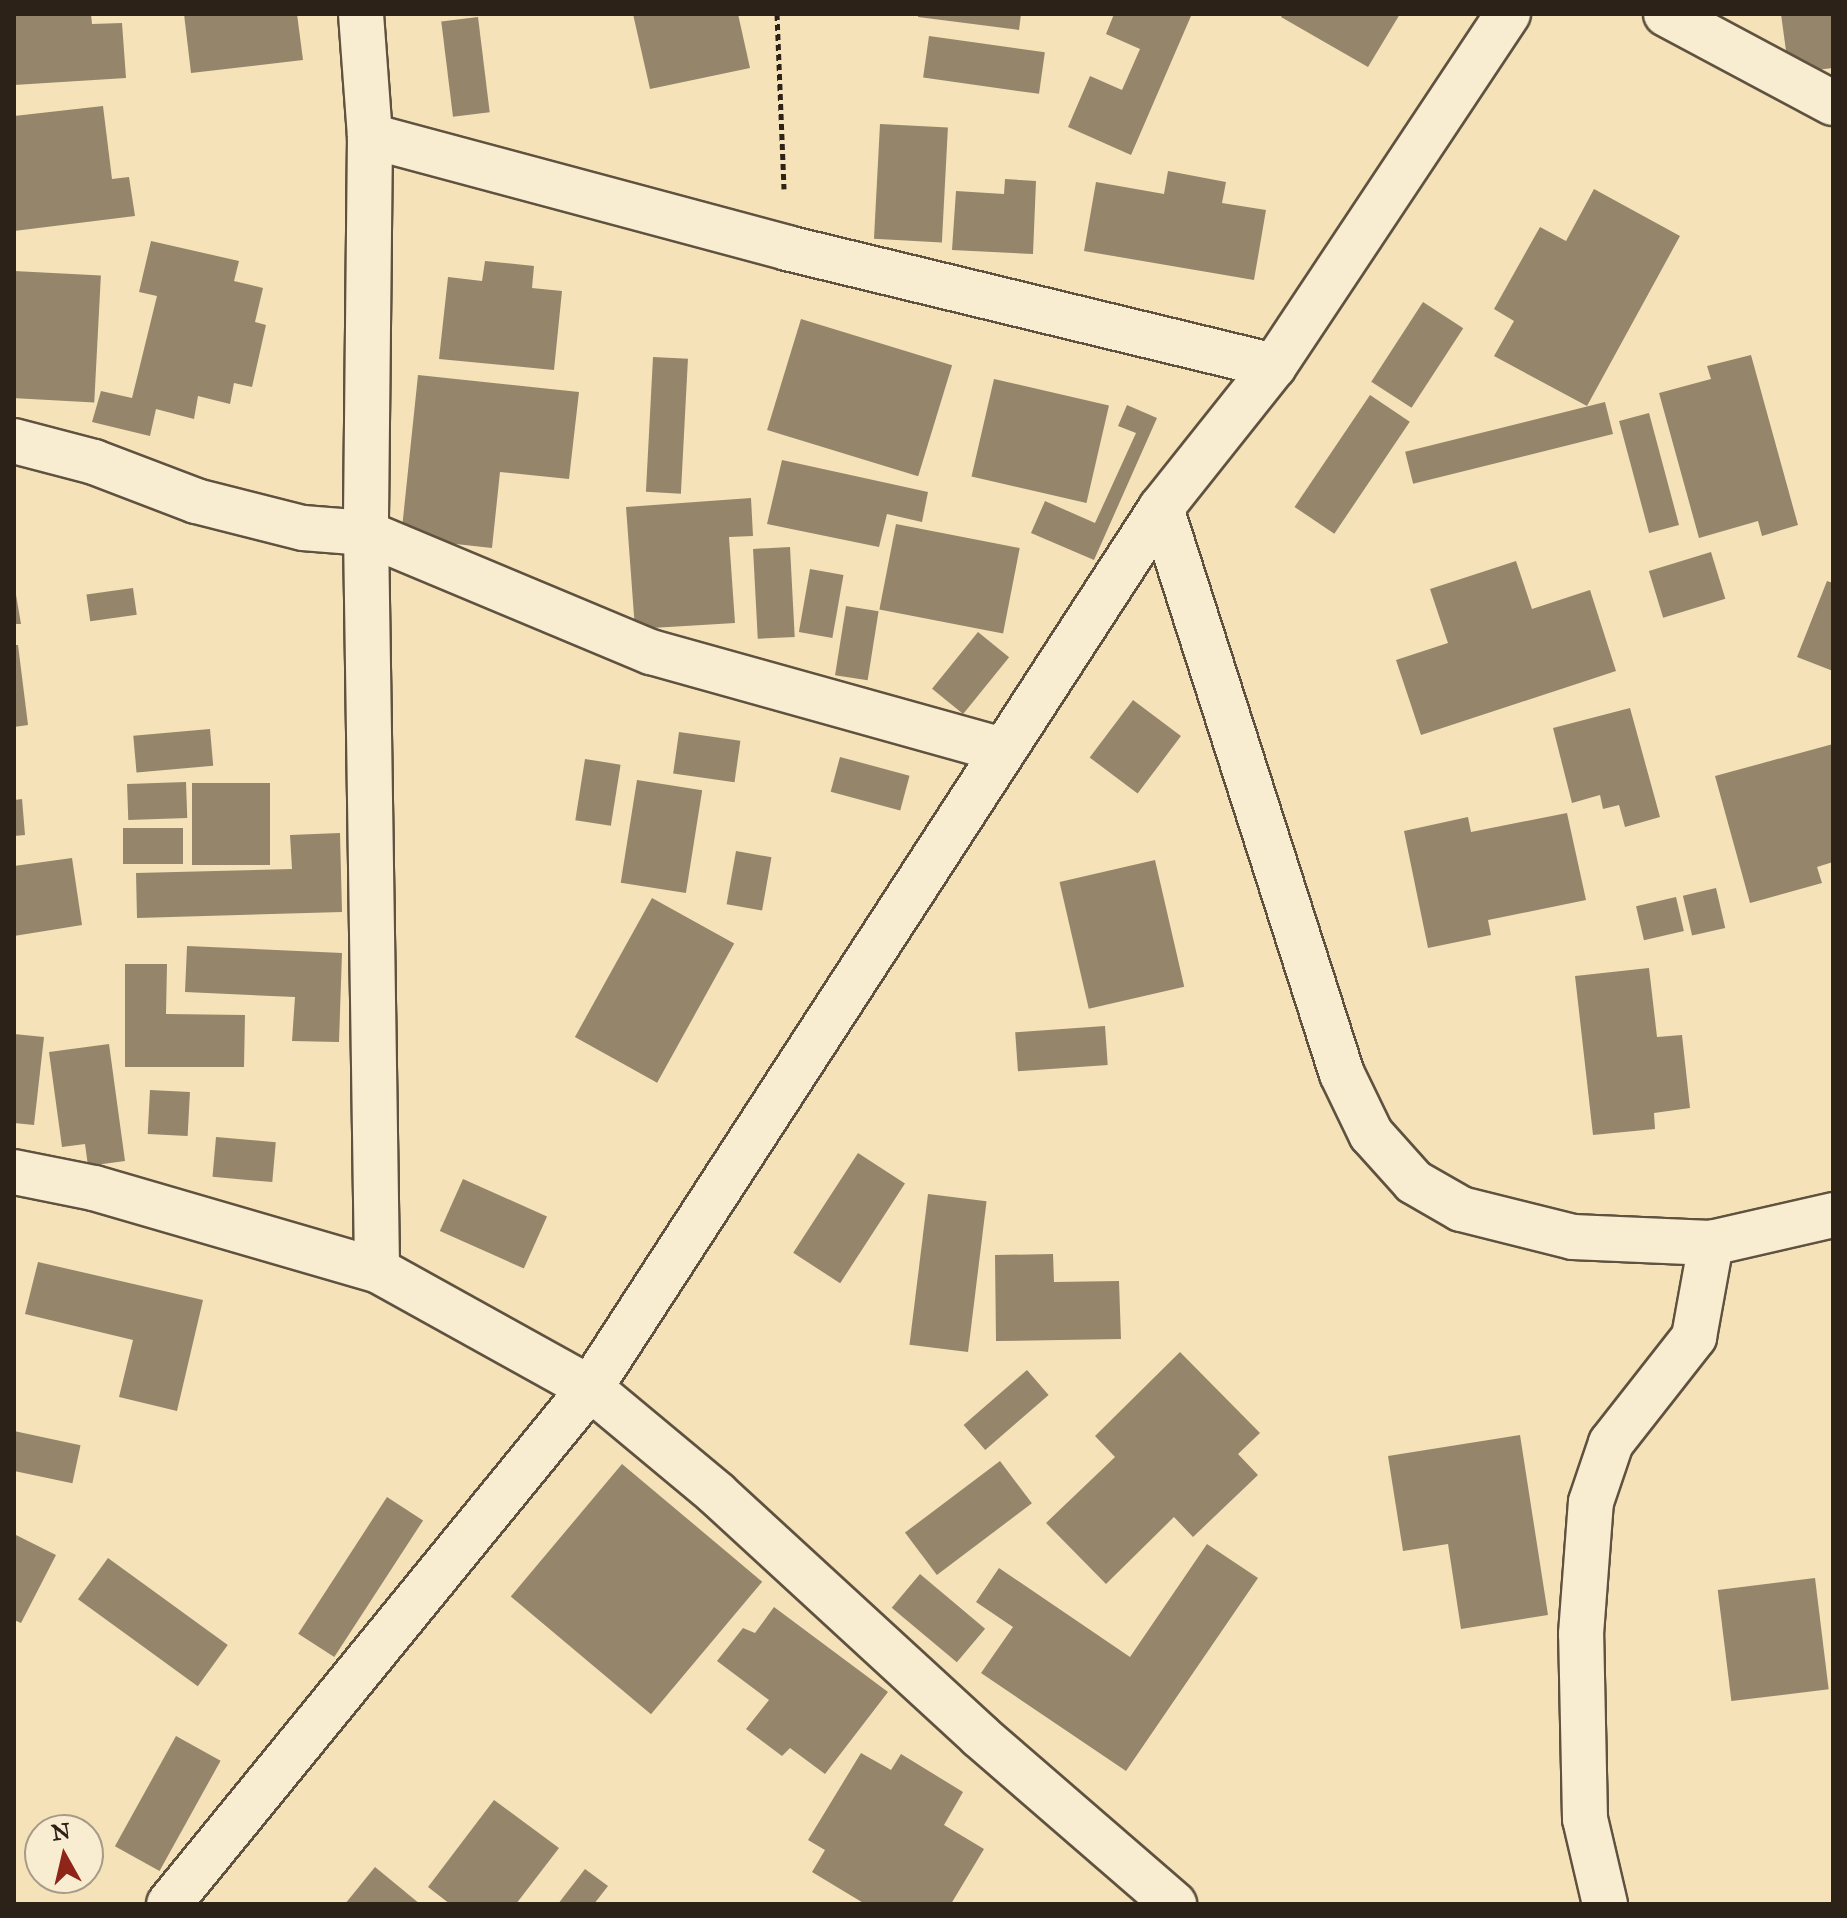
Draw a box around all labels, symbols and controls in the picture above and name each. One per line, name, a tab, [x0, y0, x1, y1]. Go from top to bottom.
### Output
north arrow	[24, 1814, 104, 1894]
text: N	[50, 1817, 72, 1846]

